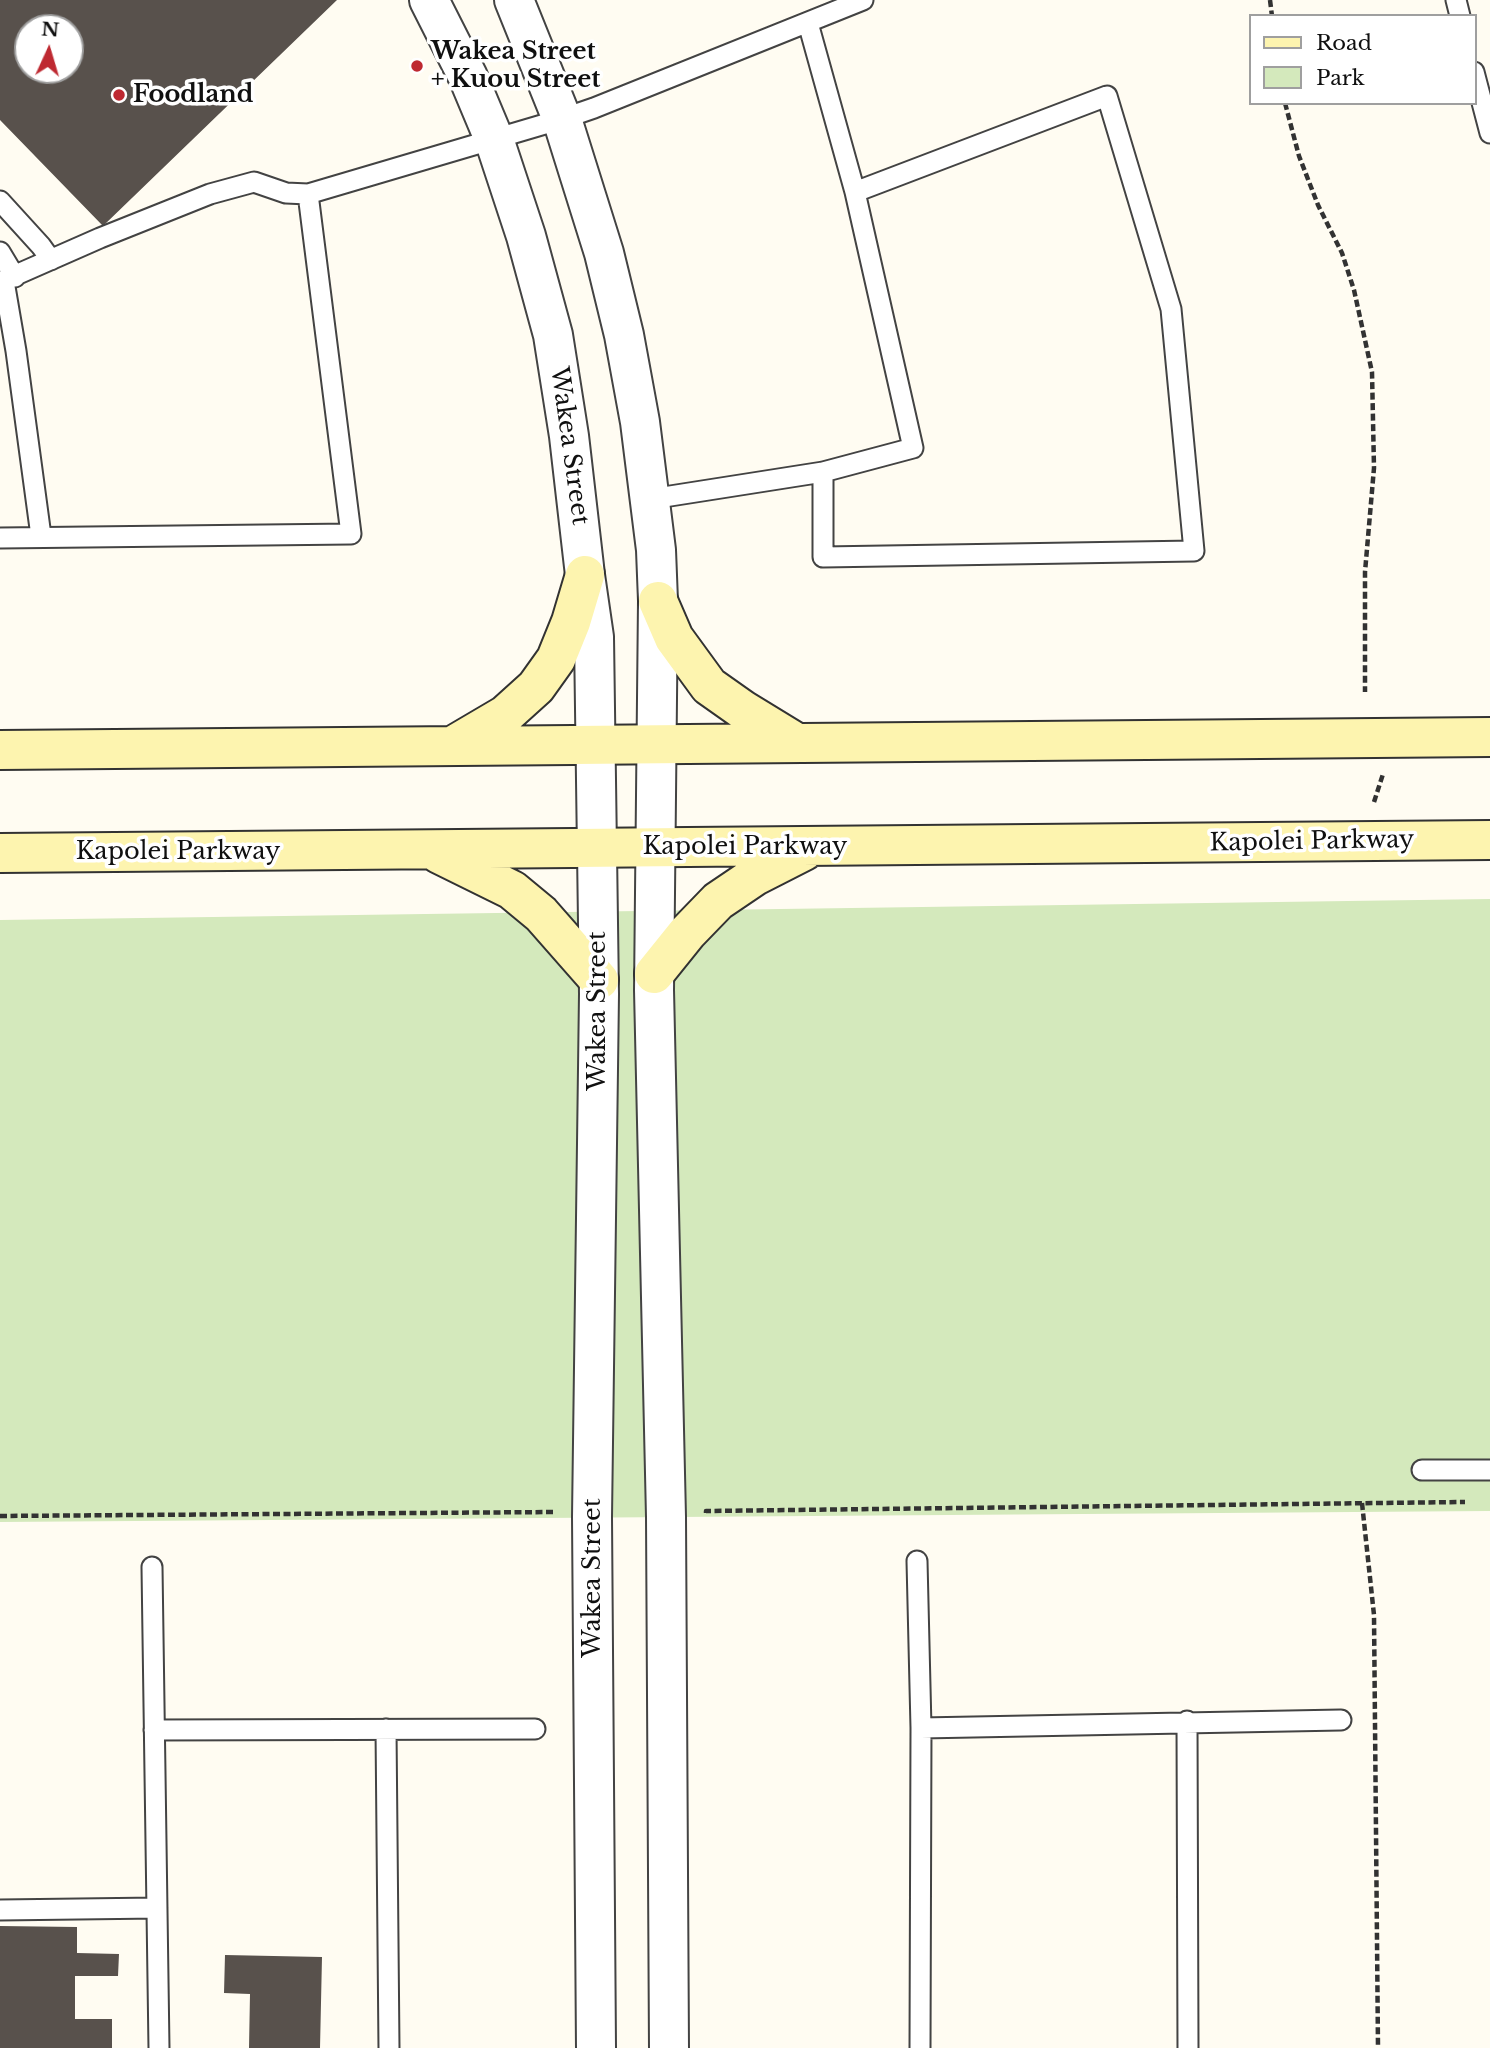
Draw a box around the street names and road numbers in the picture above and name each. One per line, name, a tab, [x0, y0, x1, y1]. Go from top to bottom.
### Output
street label: Wakea Street	[544, 365, 594, 527]
street label: Kapolei Parkway	[1209, 826, 1415, 858]
street label: Kapolei Parkway	[643, 833, 847, 861]
street label: Kapolei Parkway	[76, 838, 280, 866]
street label: Wakea Street	[584, 931, 612, 1091]
street label: Wakea Street	[579, 1498, 607, 1658]

